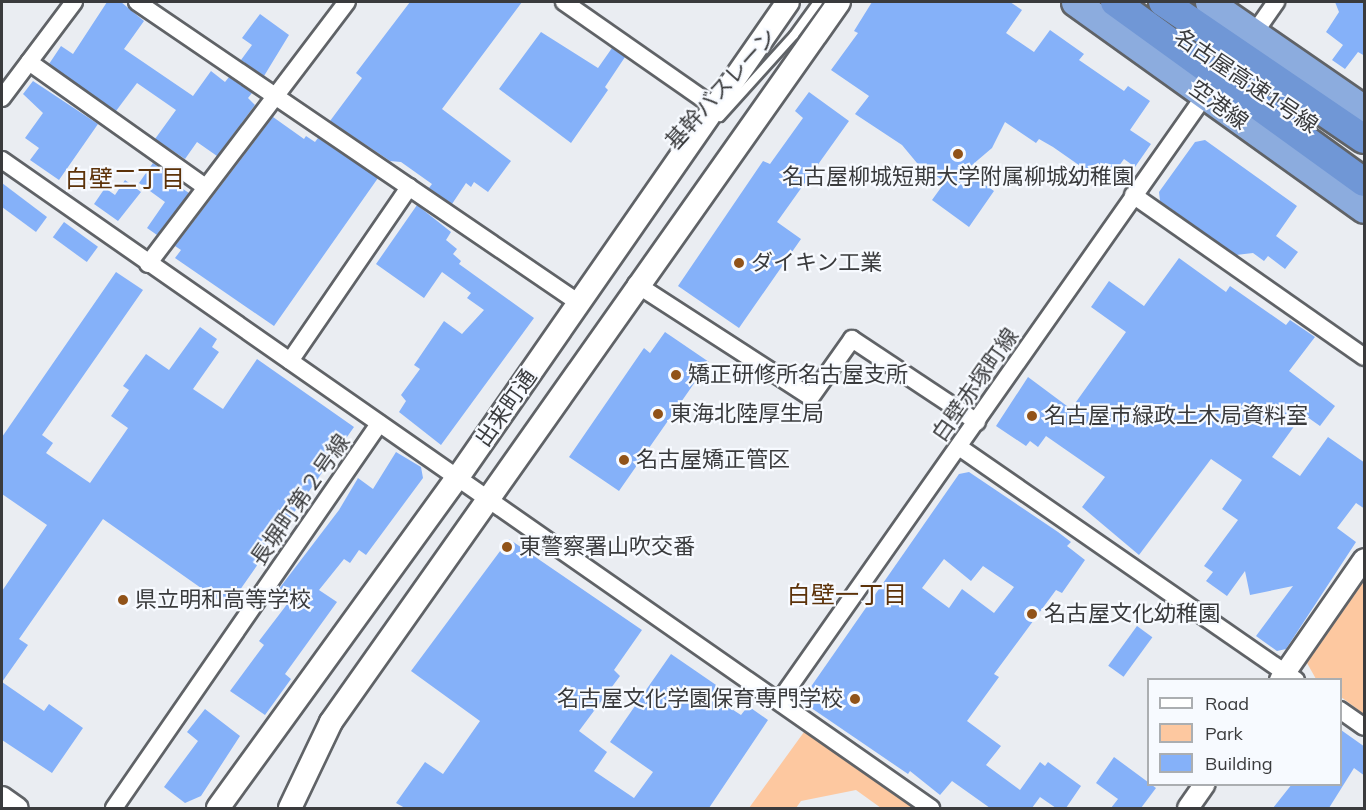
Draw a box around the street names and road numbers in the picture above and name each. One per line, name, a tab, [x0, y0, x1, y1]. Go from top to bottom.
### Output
street label: 基幹バスレーン	[660, 23, 782, 155]
street label: 名古屋高速1号線	[1169, 23, 1323, 139]
street label: 空港線	[1185, 75, 1253, 135]
street label: 白壁赤塚町線	[926, 323, 1024, 447]
street label: 出来町通	[470, 364, 542, 452]
street label: 長塀町第２号線	[245, 429, 355, 571]

